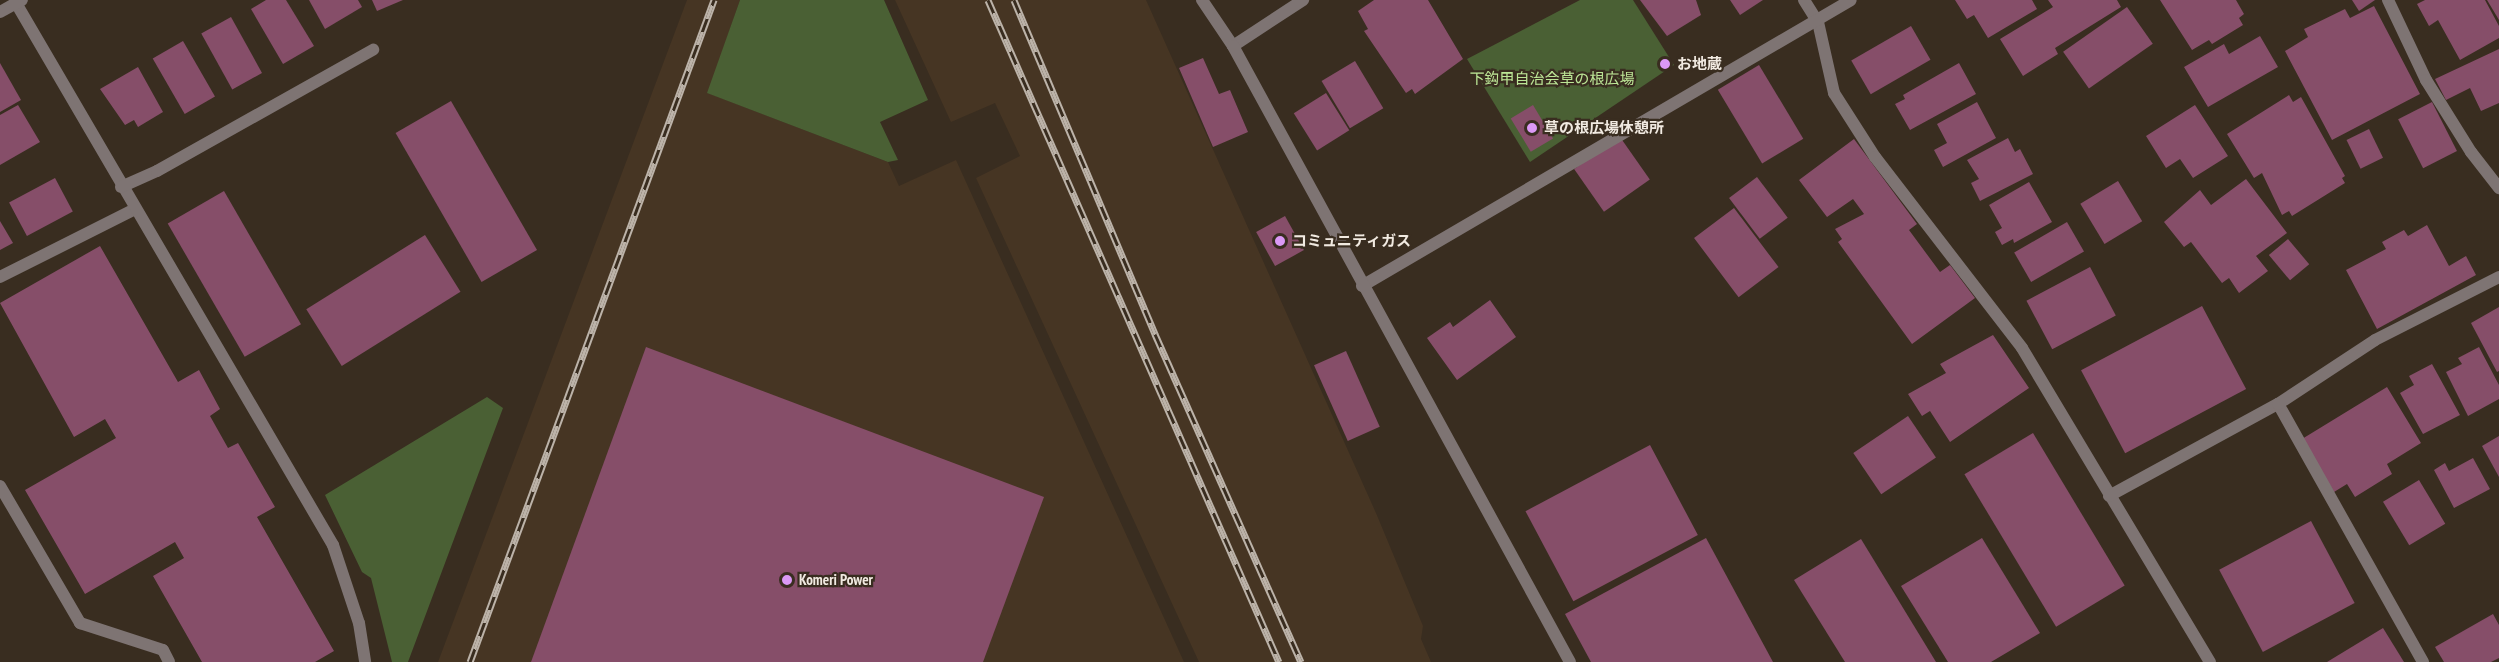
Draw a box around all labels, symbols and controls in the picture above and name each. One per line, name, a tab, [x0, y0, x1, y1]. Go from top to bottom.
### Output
place label: お地蔵	[1677, 55, 1722, 73]
marker: お地蔵	[1658, 57, 1672, 71]
park label: 下鈎甲自治会草の根広場	[1470, 70, 1634, 88]
place label: 草の根広場休憩所	[1544, 119, 1664, 137]
marker: 草の根広場休憩所	[1525, 121, 1539, 135]
place label: コミュニティガス	[1292, 232, 1412, 250]
marker: コミュニティガス	[1273, 234, 1287, 248]
place label: Komeri Power	[799, 571, 873, 589]
marker: Komeri Power	[780, 573, 794, 587]

